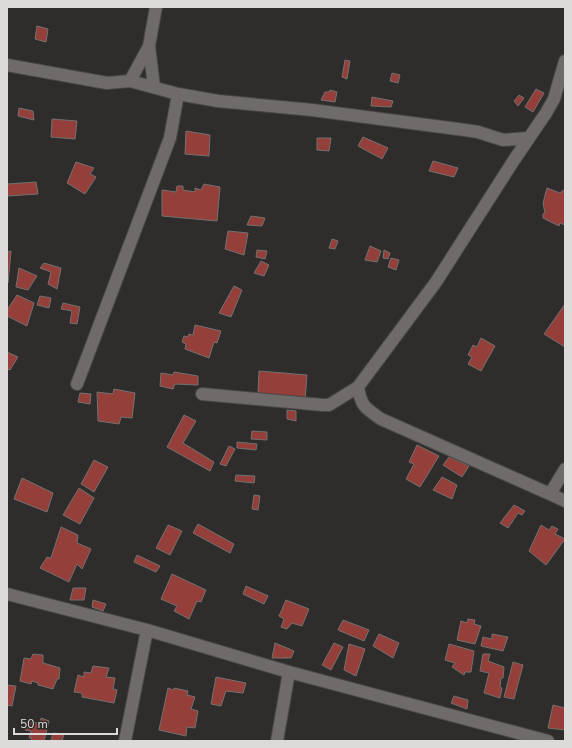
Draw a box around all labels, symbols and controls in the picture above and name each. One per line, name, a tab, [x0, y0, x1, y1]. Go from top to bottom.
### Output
scale bar	[14, 710, 117, 736]
text: 50 m	[20, 716, 48, 732]

